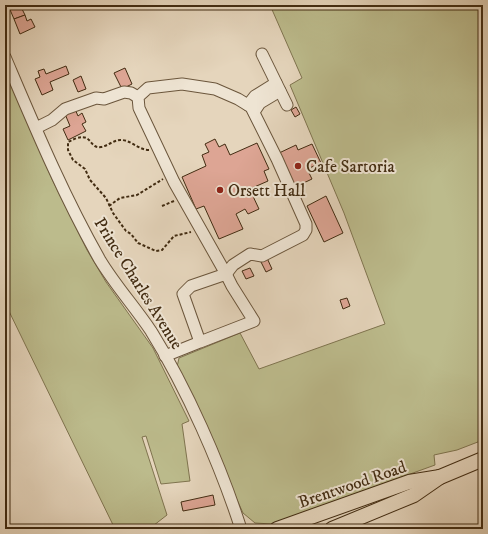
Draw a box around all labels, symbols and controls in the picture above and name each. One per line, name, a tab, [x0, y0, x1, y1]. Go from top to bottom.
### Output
place label: Cafe Sartoria	[306, 156, 395, 178]
marker: Cafe Sartoria	[293, 161, 303, 171]
place label: Orsett Hall	[228, 180, 305, 202]
marker: Orsett Hall	[215, 185, 225, 195]
street label: Prince Charles Avenue	[89, 213, 188, 354]
street label: Brentwood Road	[295, 456, 410, 514]

